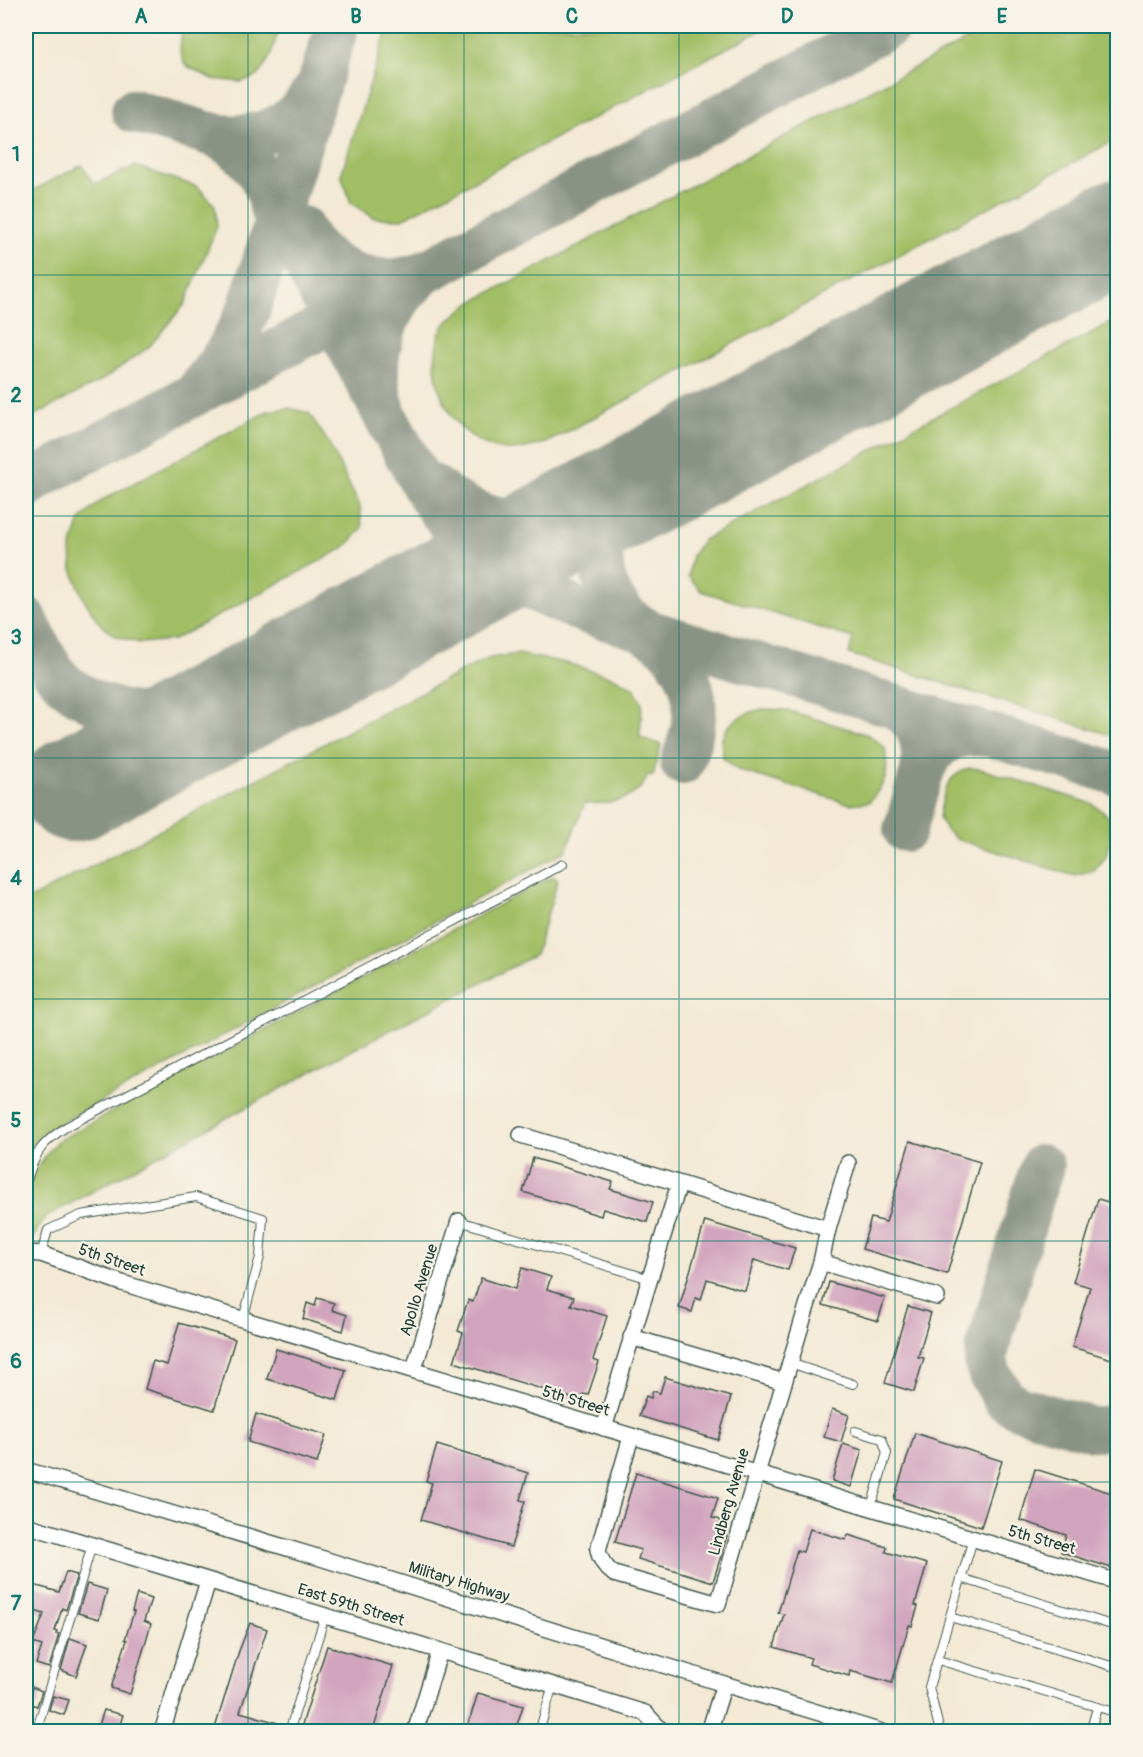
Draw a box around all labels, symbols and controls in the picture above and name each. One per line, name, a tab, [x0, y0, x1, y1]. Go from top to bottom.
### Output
text: A	[135, 4, 148, 29]
text: B	[350, 4, 362, 29]
text: C	[566, 4, 578, 29]
text: D	[781, 4, 794, 29]
text: E	[997, 4, 1008, 29]
text: 1	[12, 142, 20, 167]
text: 2	[10, 383, 22, 408]
text: 3	[10, 625, 22, 650]
text: 4	[10, 866, 22, 891]
text: 5	[11, 1108, 22, 1133]
street label: 5th Street	[76, 1239, 149, 1281]
street label: Apollo Avenue	[395, 1241, 443, 1339]
text: 6	[10, 1349, 22, 1374]
street label: 5th Street	[540, 1381, 613, 1421]
street label: Lindberg Avenue	[704, 1446, 754, 1558]
street label: 5th Street	[1006, 1521, 1079, 1559]
street label: Military Highway	[406, 1557, 512, 1607]
street label: East 59th Street	[295, 1579, 407, 1631]
text: 7	[11, 1591, 22, 1616]

